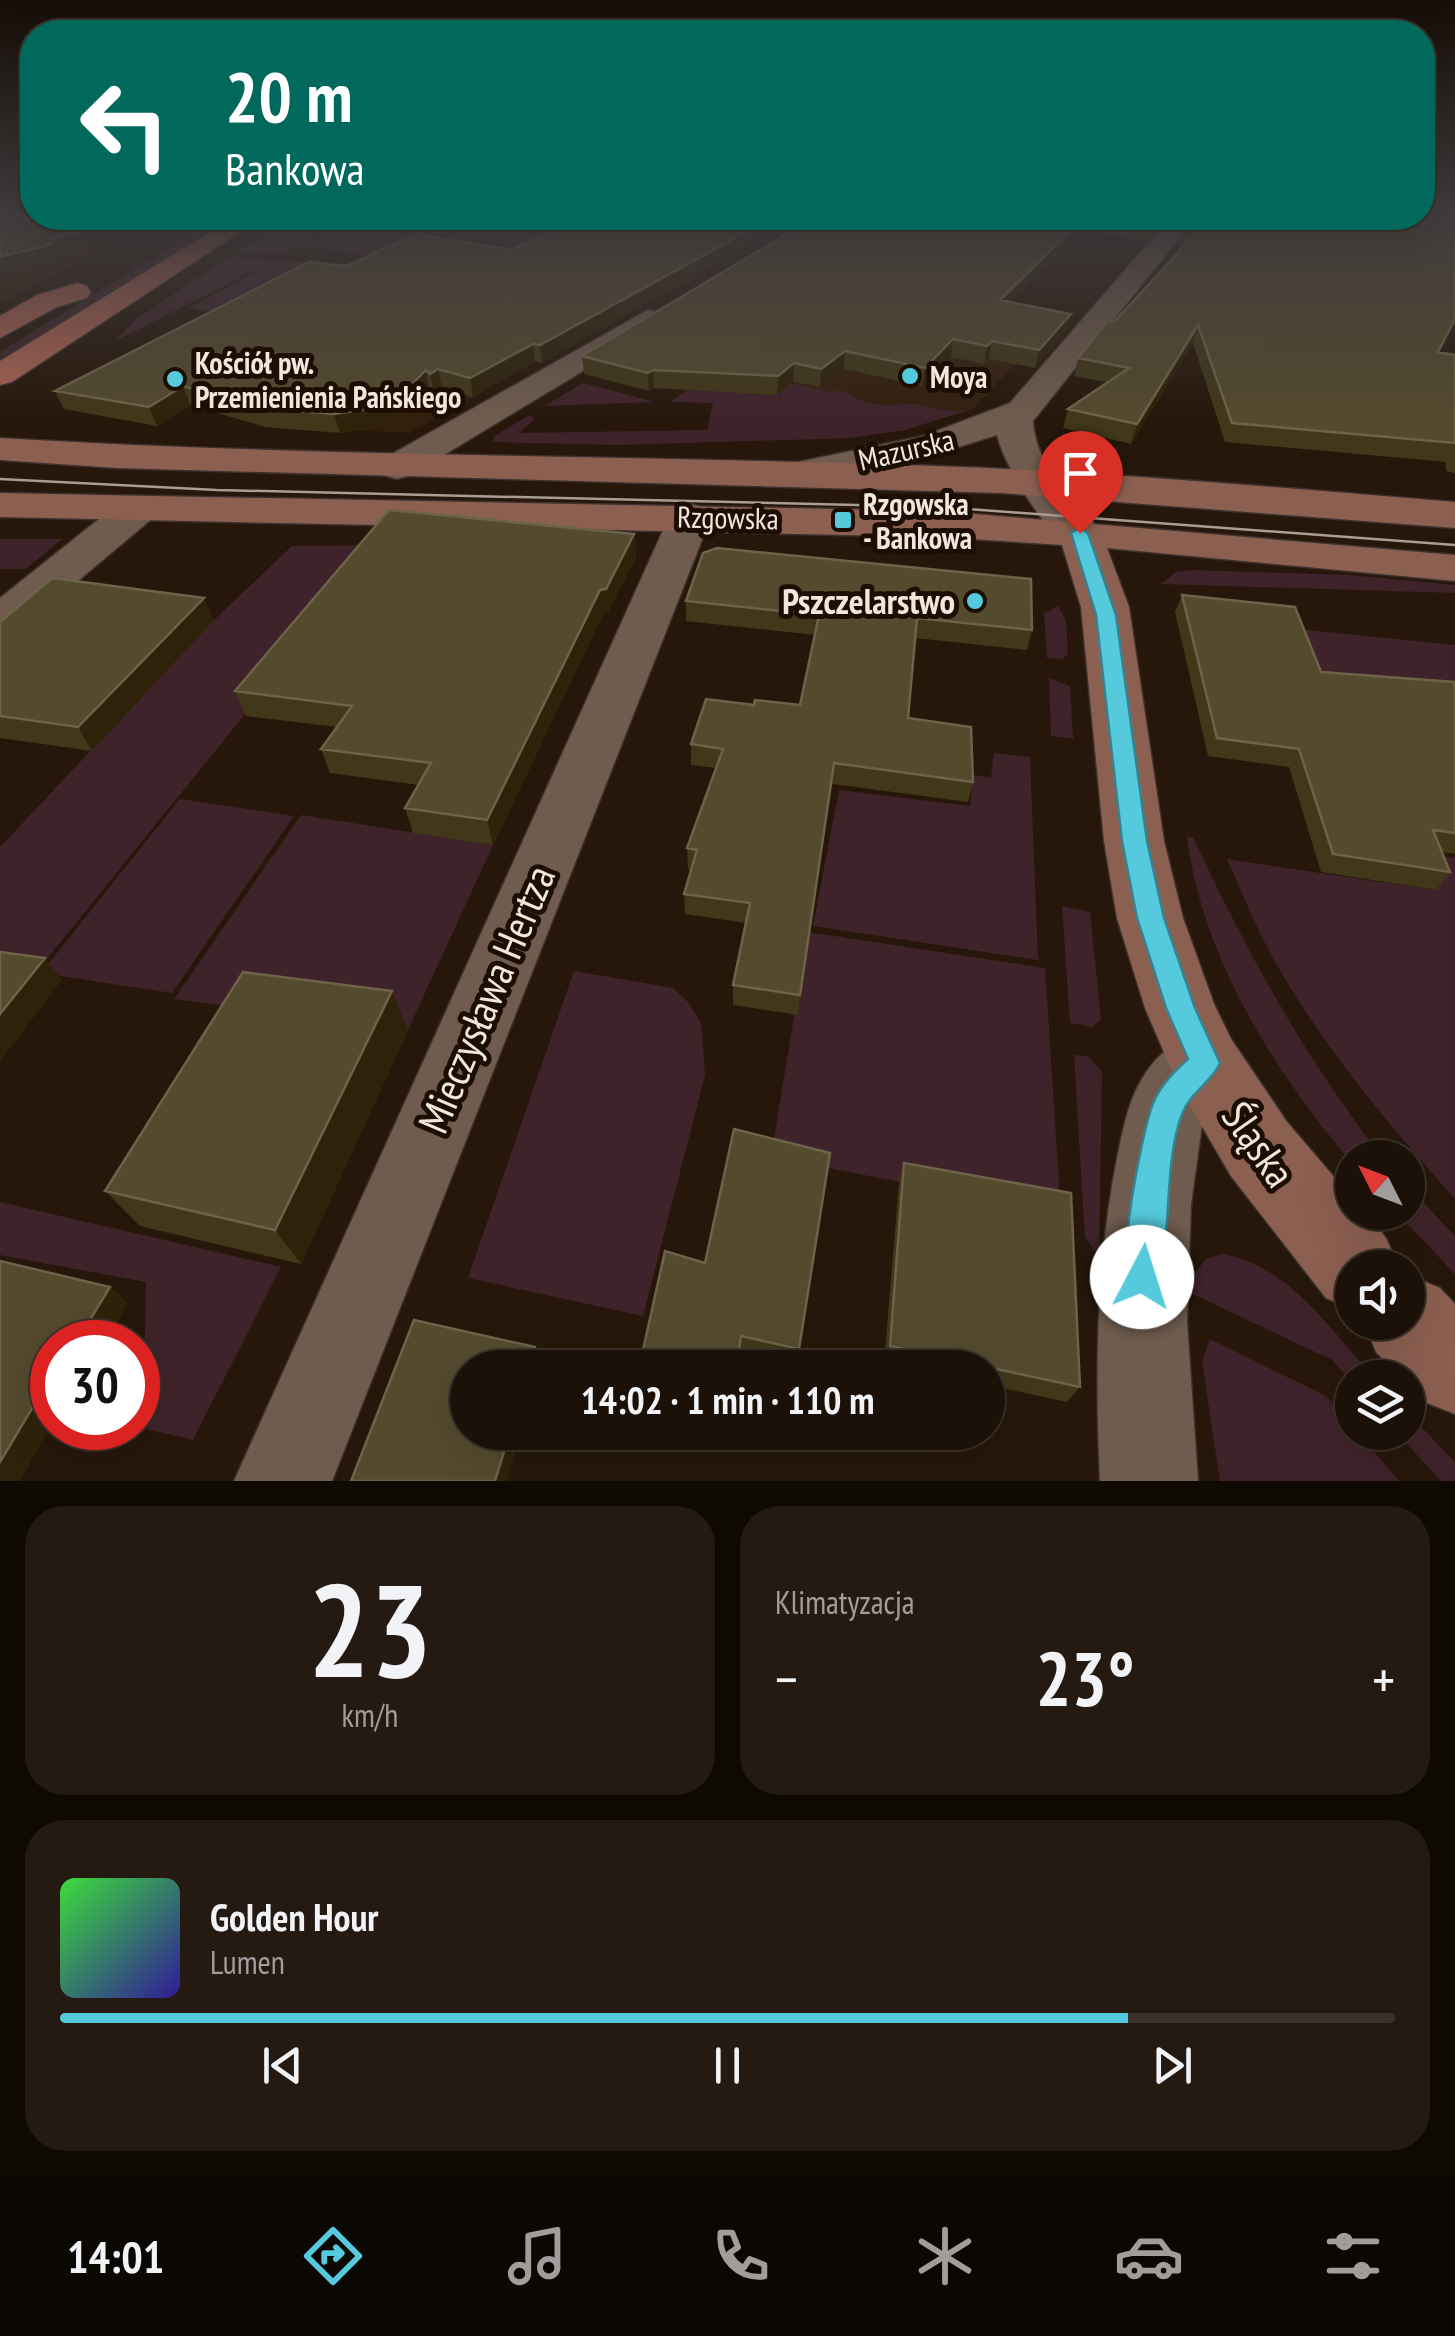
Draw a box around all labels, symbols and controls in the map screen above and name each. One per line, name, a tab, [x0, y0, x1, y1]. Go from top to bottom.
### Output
text: 20 m	[225, 51, 353, 141]
icon: left	[60, 60, 190, 190]
text: Bankowa	[225, 139, 365, 197]
place label: Kościół pw. Przemienienia Pańskiego	[195, 343, 461, 416]
place label: Moya	[930, 357, 987, 396]
marker: Moya	[899, 365, 921, 387]
marker: Kościół pw. Przemienienia Pańskiego	[164, 368, 186, 390]
street label: Mazurska	[854, 419, 958, 479]
pin	[1038, 431, 1123, 534]
icon: arrive	[1053, 446, 1108, 501]
place label: Rzgowska - Bankowa	[863, 484, 972, 557]
street label: Rzgowska	[677, 497, 779, 537]
marker: Rzgowska - Bankowa	[832, 509, 854, 531]
place label: Pszczelarstwo	[782, 578, 955, 624]
marker: Pszczelarstwo	[964, 590, 986, 612]
street label: Mieczysława Hertza	[405, 857, 567, 1141]
street label: Śląska	[1210, 1091, 1308, 1197]
north arrow	[1335, 1140, 1425, 1230]
map controls	[1335, 1140, 1425, 1450]
position arrow	[1090, 1225, 1194, 1329]
button: sound	[1335, 1250, 1425, 1340]
speed limit sign: 30	[30, 1320, 160, 1450]
button: layers	[1335, 1360, 1425, 1450]
text: 14:02 · 1 min · 110 m	[581, 1375, 874, 1424]
text: 23	[308, 1545, 432, 1713]
text: Klimatyzacja	[775, 1581, 915, 1623]
text: 23°	[1035, 1630, 1135, 1727]
text: −	[775, 1643, 798, 1714]
text: +	[1372, 1643, 1395, 1714]
text: km/h	[342, 1694, 398, 1736]
text: Golden Hour	[210, 1892, 379, 1941]
text: Lumen	[210, 1941, 285, 1983]
icon: previous	[255, 2038, 310, 2093]
icon: pause	[700, 2038, 755, 2093]
icon: next	[1145, 2038, 1200, 2093]
icon: directions	[298, 2221, 368, 2291]
icon: music	[502, 2221, 572, 2291]
icon: phone	[706, 2221, 776, 2291]
icon: climate	[910, 2221, 980, 2291]
icon: car	[1114, 2221, 1184, 2291]
icon: filters	[1318, 2221, 1388, 2291]
text: 14:01	[67, 2227, 164, 2285]

